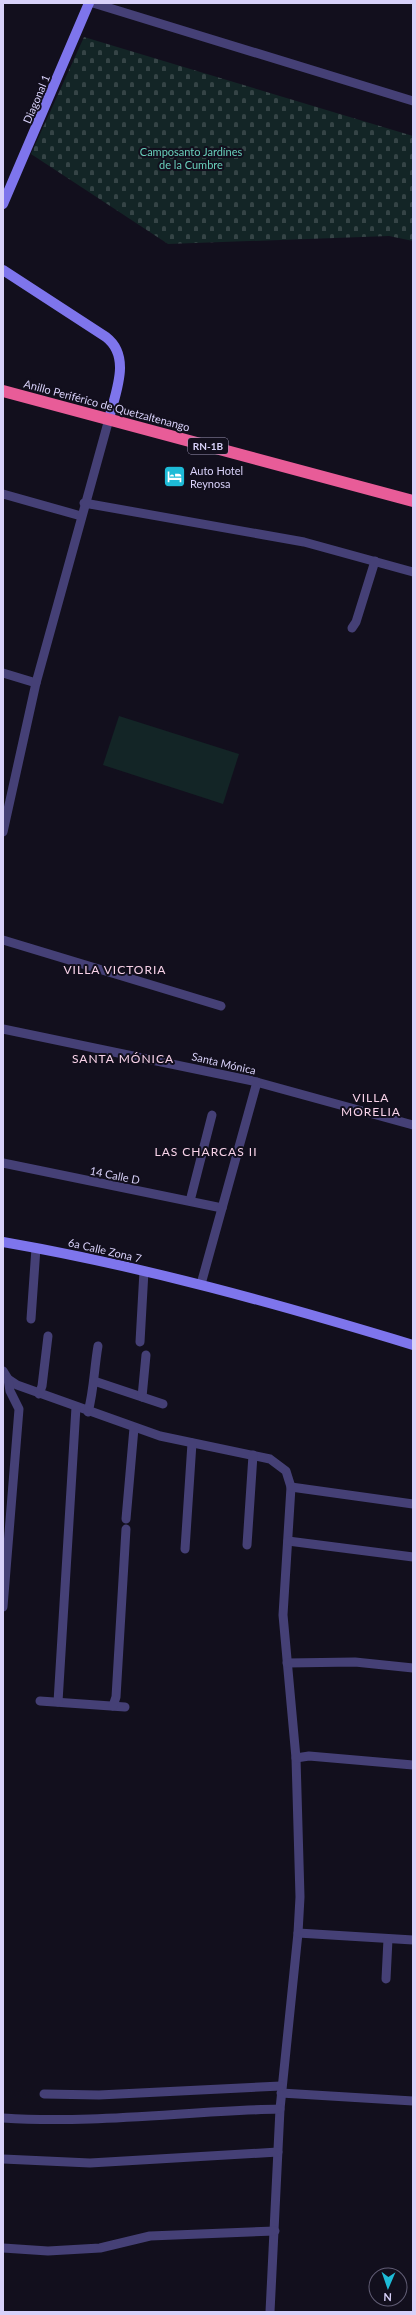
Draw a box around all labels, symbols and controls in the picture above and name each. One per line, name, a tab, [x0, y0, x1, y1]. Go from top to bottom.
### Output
street label: Diagonal 1	[20, 73, 52, 125]
park label: Camposanto Jardínes de la Cumbre	[140, 145, 242, 171]
street label: Anillo Periférico de Quetzaltenango	[23, 377, 191, 433]
road number: RN-1B	[188, 438, 228, 454]
hotel icon: Auto Hotel Reynosa	[162, 463, 188, 489]
place label: Auto Hotel Reynosa	[190, 464, 243, 490]
district label: VILLA VICTORIA	[64, 962, 166, 977]
street label: Santa Mónica	[191, 1049, 257, 1077]
district label: SANTA MÓNICA	[72, 1051, 174, 1066]
district label: VILLA MORELIA	[341, 1090, 401, 1119]
district label: LAS CHARCAS II	[154, 1144, 258, 1159]
street label: 14 Calle D	[89, 1164, 141, 1186]
street label: 6a Calle Zona 7	[67, 1235, 143, 1265]
north arrow	[368, 2267, 408, 2307]
text: N	[383, 2291, 392, 2304]

